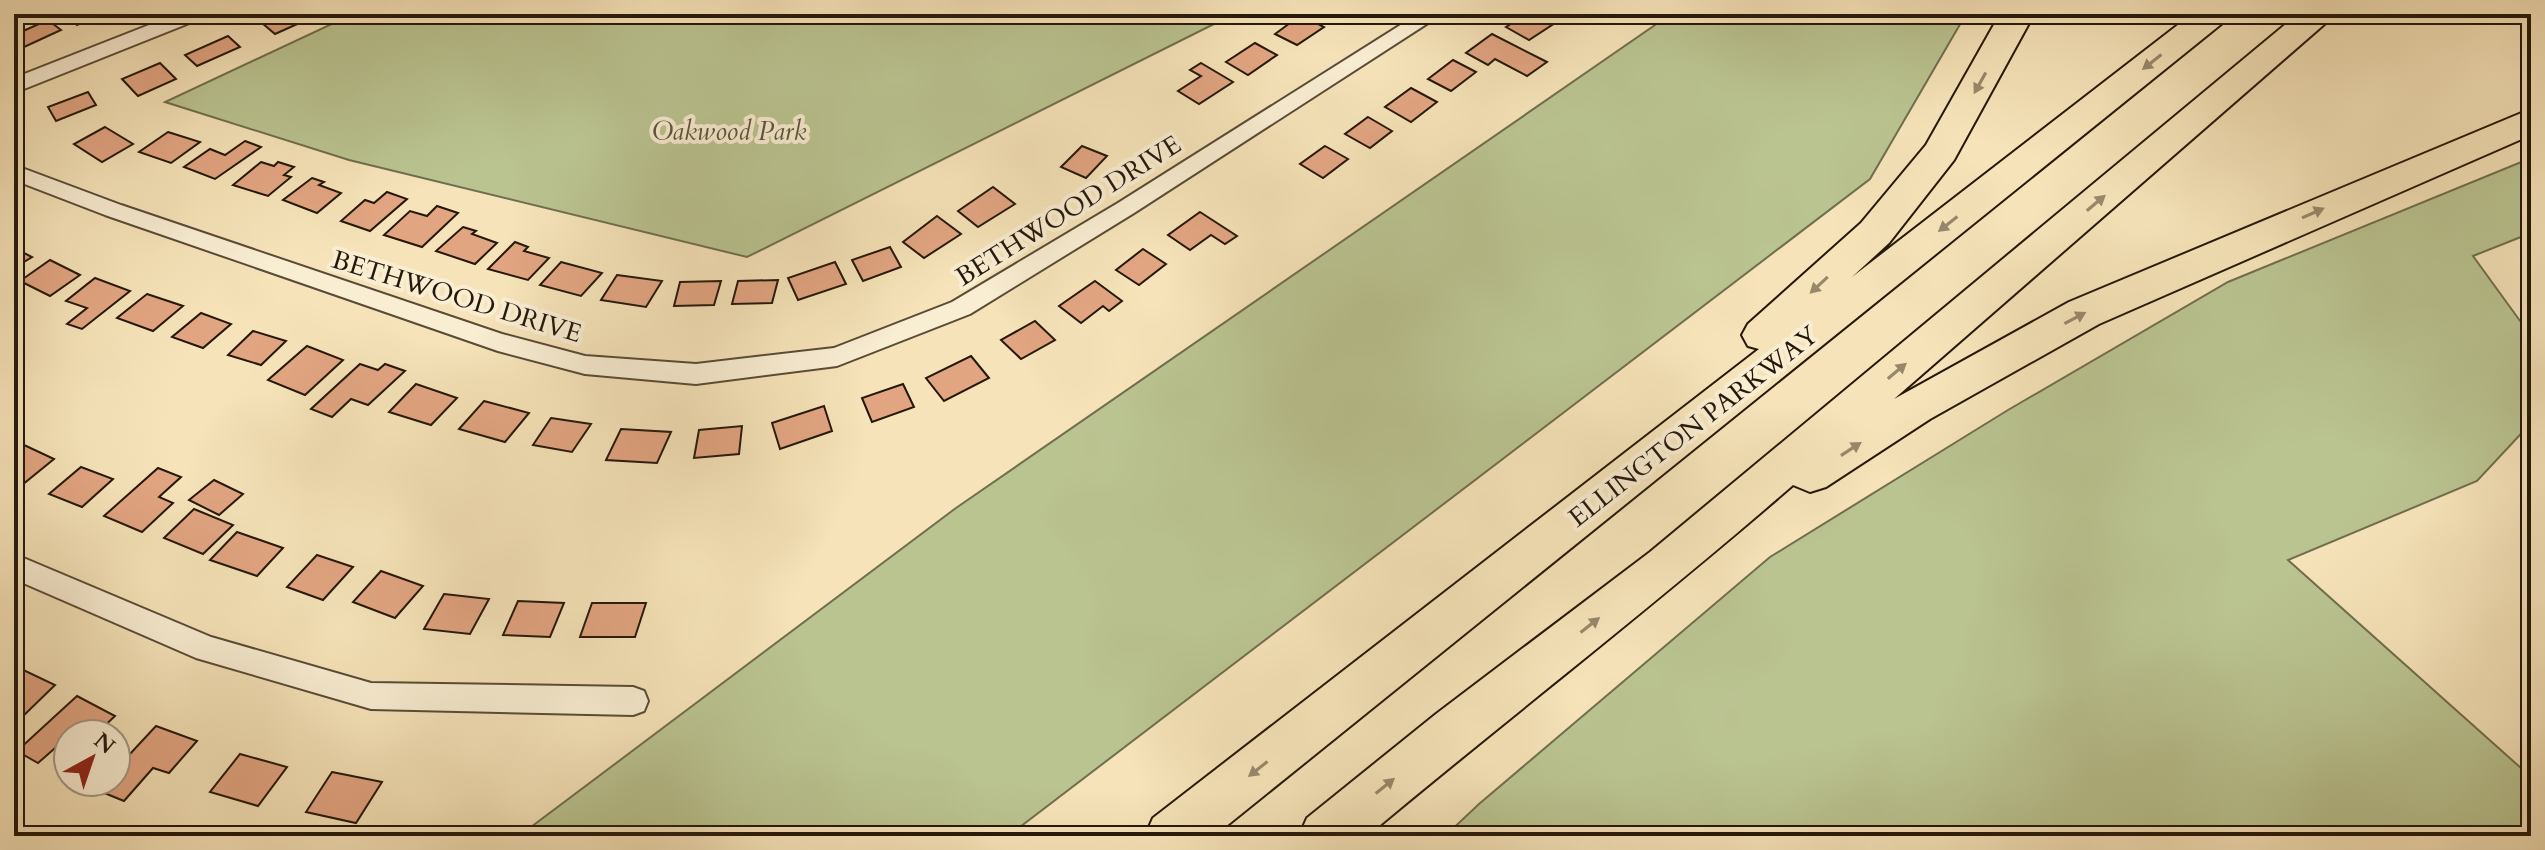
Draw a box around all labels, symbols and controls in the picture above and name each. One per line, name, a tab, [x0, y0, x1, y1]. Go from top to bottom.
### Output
one-way arrow	[2142, 54, 2162, 70]
one-way arrow	[1973, 72, 1987, 94]
park label: Oakwood Park	[652, 114, 806, 149]
street label: BETHWOOD DRIVE	[949, 127, 1188, 294]
one-way arrow	[2086, 195, 2106, 212]
one-way arrow	[2301, 207, 2325, 220]
one-way arrow	[1938, 215, 1958, 231]
street label: BETHWOOD DRIVE	[328, 242, 586, 351]
one-way arrow	[1810, 275, 1829, 293]
one-way arrow	[2064, 312, 2087, 325]
street label: ELLINGTON PARKWAY	[1561, 318, 1826, 535]
one-way arrow	[1887, 363, 1907, 380]
one-way arrow	[1840, 441, 1861, 456]
one-way arrow	[1580, 618, 1600, 634]
north arrow	[52, 718, 132, 798]
text: N	[87, 726, 121, 761]
one-way arrow	[1248, 760, 1268, 777]
one-way arrow	[1375, 778, 1395, 795]

